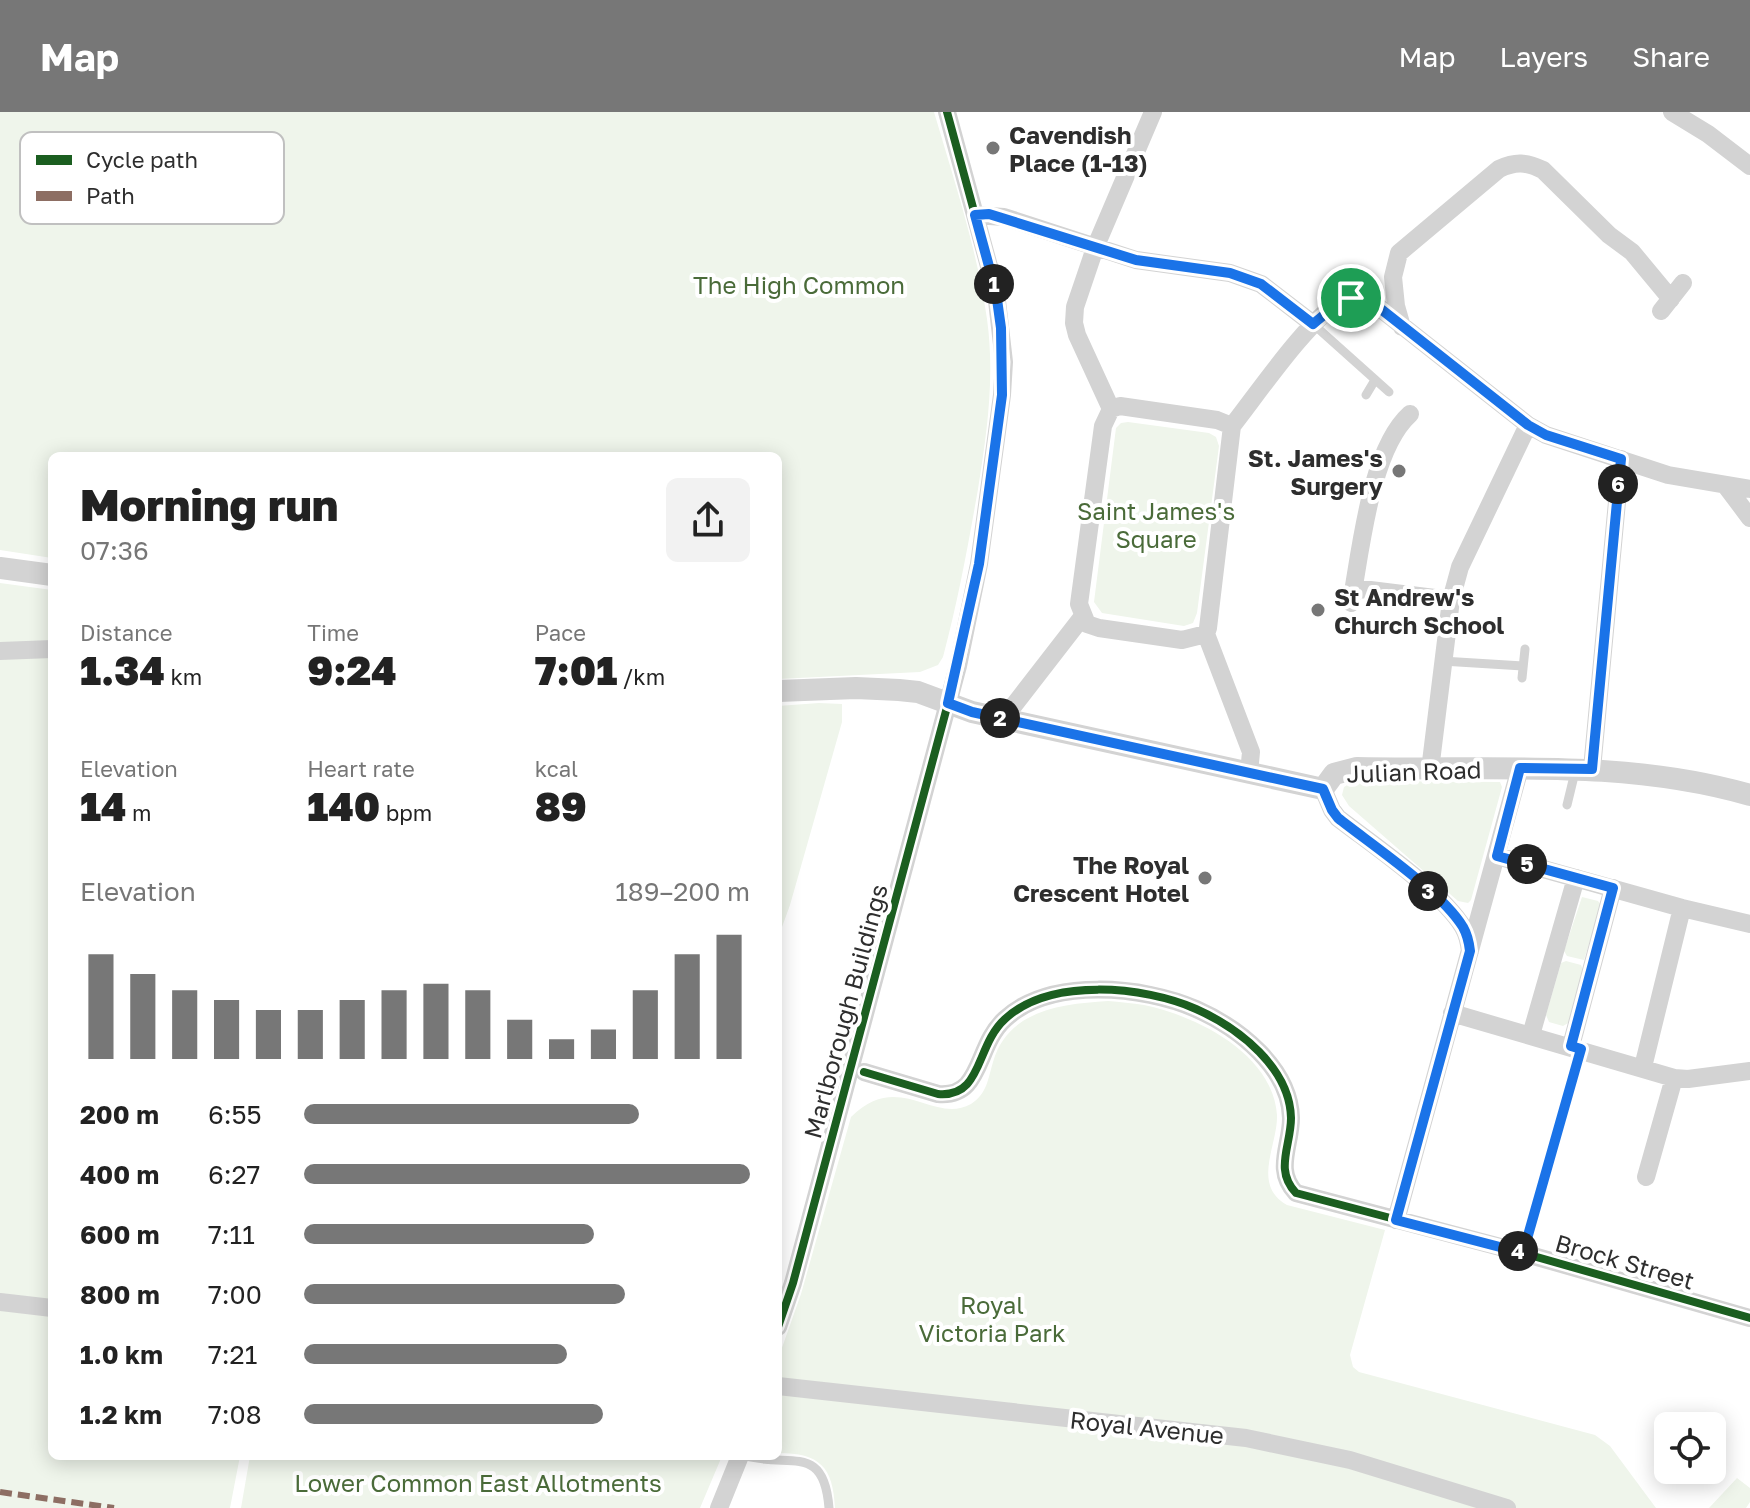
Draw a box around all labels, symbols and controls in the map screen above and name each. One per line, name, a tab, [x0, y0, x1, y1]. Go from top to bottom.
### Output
text: Map	[40, 34, 119, 79]
text: Map	[1398, 40, 1456, 73]
text: Layers	[1500, 40, 1588, 73]
text: Share	[1632, 40, 1710, 73]
place label: Cavendish Place (1-13)	[1009, 120, 1148, 177]
legend	[20, 132, 284, 224]
marker: Cavendish Place (1-13)	[984, 139, 1002, 157]
text: Cycle path	[86, 146, 198, 173]
text: Path	[86, 182, 135, 209]
pin: 1	[974, 264, 1014, 304]
pin	[1317, 264, 1385, 332]
park label: The High Common	[693, 270, 905, 299]
text: 1	[988, 270, 1000, 297]
icon: arrive	[1329, 276, 1373, 320]
place label: St. James's Surgery	[1248, 443, 1384, 500]
marker: St. James's Surgery	[1390, 462, 1408, 480]
pin: 6	[1598, 464, 1638, 504]
text: 6	[1611, 470, 1625, 497]
text: Morning run	[80, 478, 338, 531]
button: share	[666, 478, 750, 562]
park label: Saint James's Square	[1077, 496, 1235, 553]
text: 07:36	[80, 535, 149, 566]
place label: St Andrew's Church School	[1334, 582, 1504, 639]
marker: St Andrew's Church School	[1309, 601, 1327, 619]
text: Distance	[80, 619, 172, 646]
text: Time	[307, 619, 359, 646]
text: Pace	[535, 619, 586, 646]
text: 1.34	[80, 646, 165, 694]
text: 9:24	[307, 646, 397, 694]
text: 7:01	[535, 646, 617, 694]
text: km	[165, 663, 202, 690]
text: /km	[617, 663, 665, 690]
pin: 2	[980, 698, 1020, 738]
text: 2	[993, 704, 1007, 731]
street label: Julian Road	[1346, 754, 1482, 788]
text: Elevation	[80, 755, 178, 782]
text: Heart rate	[307, 755, 415, 782]
text: kcal	[535, 755, 578, 782]
text: 14	[80, 782, 127, 830]
text: 140	[307, 782, 380, 830]
text: 89	[535, 782, 587, 830]
text: m	[127, 799, 152, 826]
text: bpm	[380, 799, 432, 826]
pin: 5	[1507, 844, 1547, 884]
place label: The Royal Crescent Hotel	[1013, 850, 1189, 907]
text: 5	[1520, 850, 1534, 877]
marker: The Royal Crescent Hotel	[1196, 869, 1214, 887]
pin: 3	[1408, 871, 1448, 911]
text: Elevation	[80, 876, 196, 907]
text: 189–200 m	[615, 876, 750, 907]
text: 3	[1421, 877, 1435, 904]
street label: Marlborough Buildings	[797, 881, 893, 1141]
text: 200 m	[80, 1099, 159, 1130]
text: 6:55	[208, 1099, 262, 1130]
text: 400 m	[80, 1159, 159, 1190]
text: 6:27	[208, 1159, 260, 1190]
text: 600 m	[80, 1219, 160, 1250]
text: 7:11	[208, 1219, 255, 1250]
street label: Brock Street	[1552, 1227, 1698, 1295]
pin: 4	[1498, 1231, 1538, 1271]
text: 4	[1511, 1237, 1525, 1264]
text: 800 m	[80, 1279, 160, 1310]
text: 7:00	[208, 1279, 262, 1310]
park label: Royal Victoria Park	[919, 1290, 1065, 1347]
text: 1.0 km	[80, 1339, 163, 1370]
text: 7:21	[208, 1339, 257, 1370]
text: 1.2 km	[80, 1399, 162, 1430]
text: 7:08	[208, 1399, 262, 1430]
street label: Royal Avenue	[1069, 1404, 1225, 1450]
map controls	[1654, 1412, 1726, 1484]
button: locate	[1654, 1412, 1726, 1484]
park label: Lower Common East Allotments	[294, 1468, 662, 1497]

